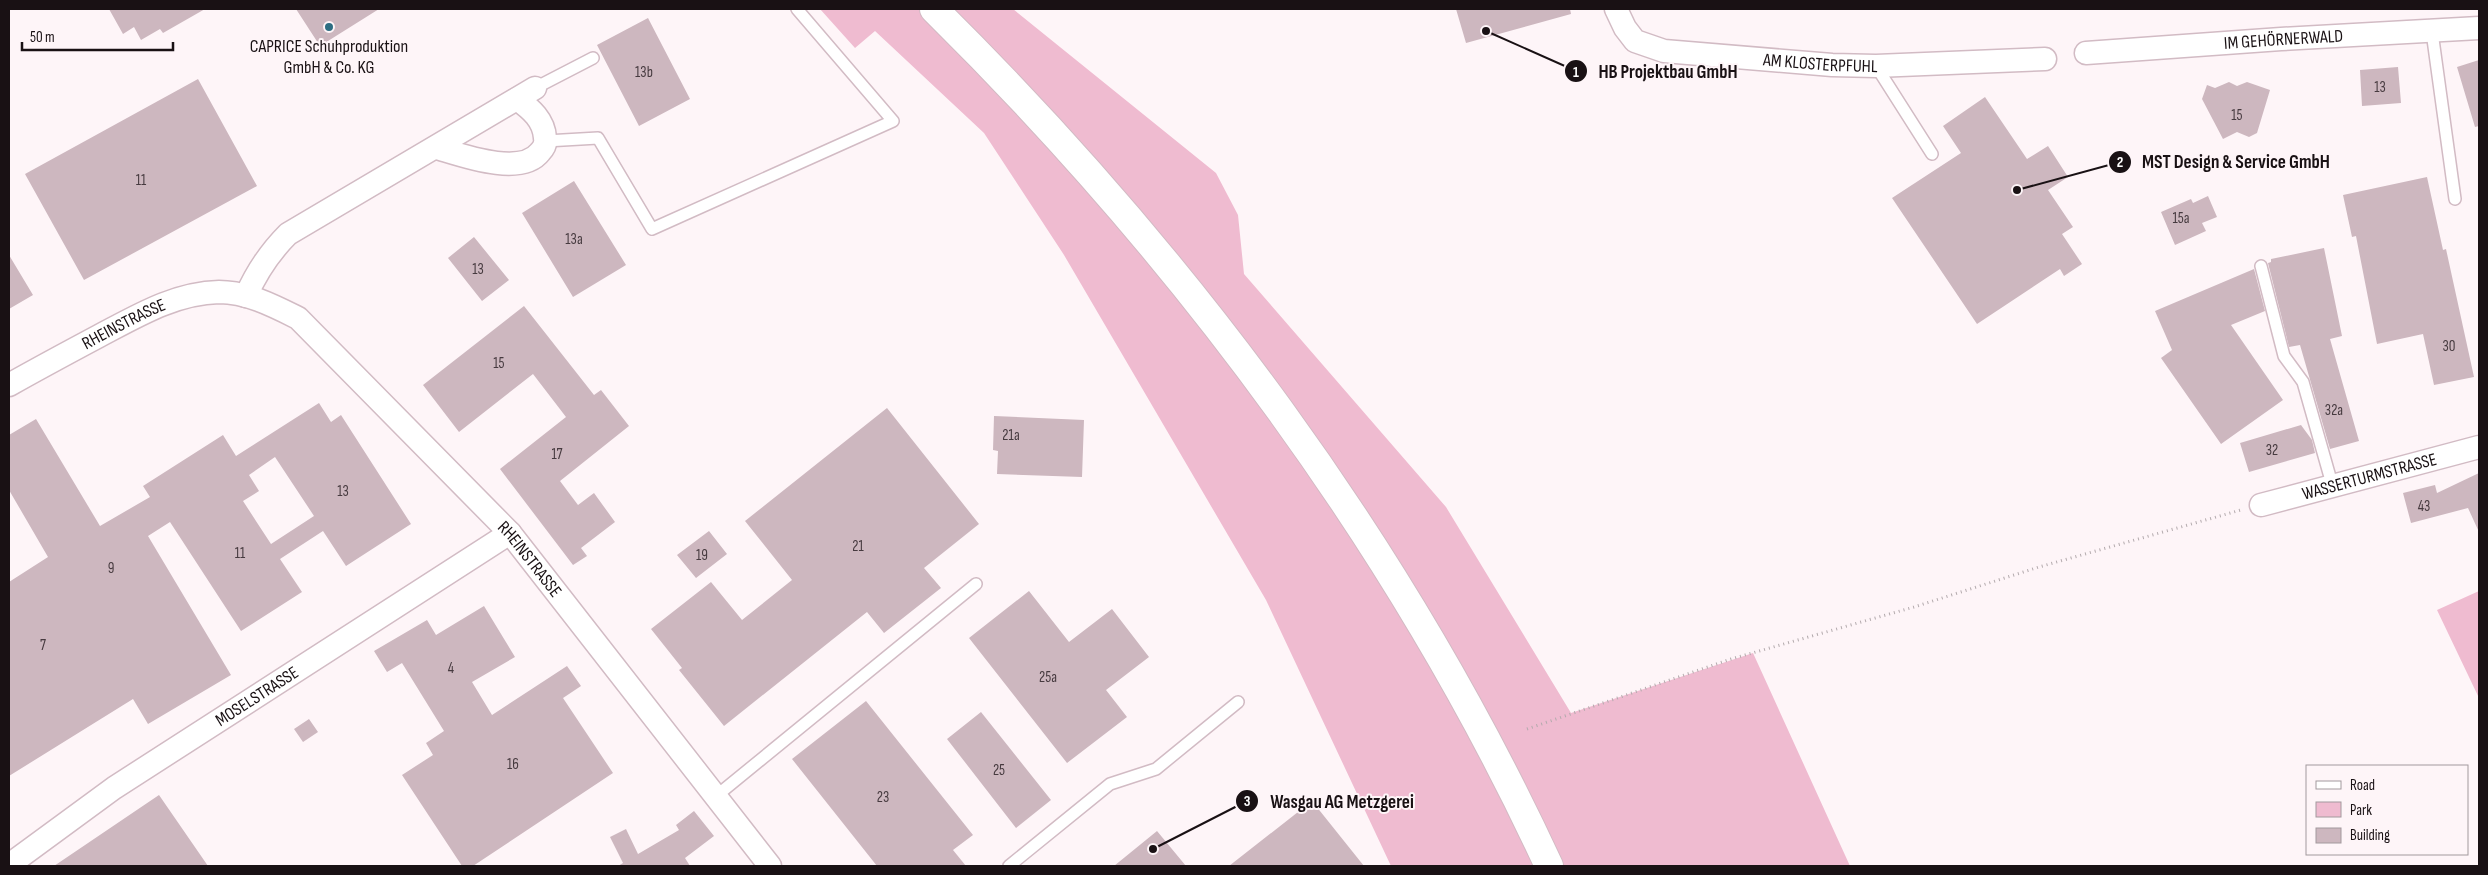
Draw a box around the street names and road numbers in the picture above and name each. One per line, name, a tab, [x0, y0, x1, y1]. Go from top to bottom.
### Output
street label: IM GEHÖRNERWALD	[2223, 26, 2344, 54]
street label: AM KLOSTERPFUHL	[1761, 49, 1878, 77]
street label: RHEINSTRASSE	[78, 294, 169, 354]
street label: WASSERTURMSTRASSE	[2300, 449, 2439, 505]
street label: RHEINSTRASSE	[493, 517, 566, 601]
street label: MOSELSTRASSE	[212, 662, 302, 731]

